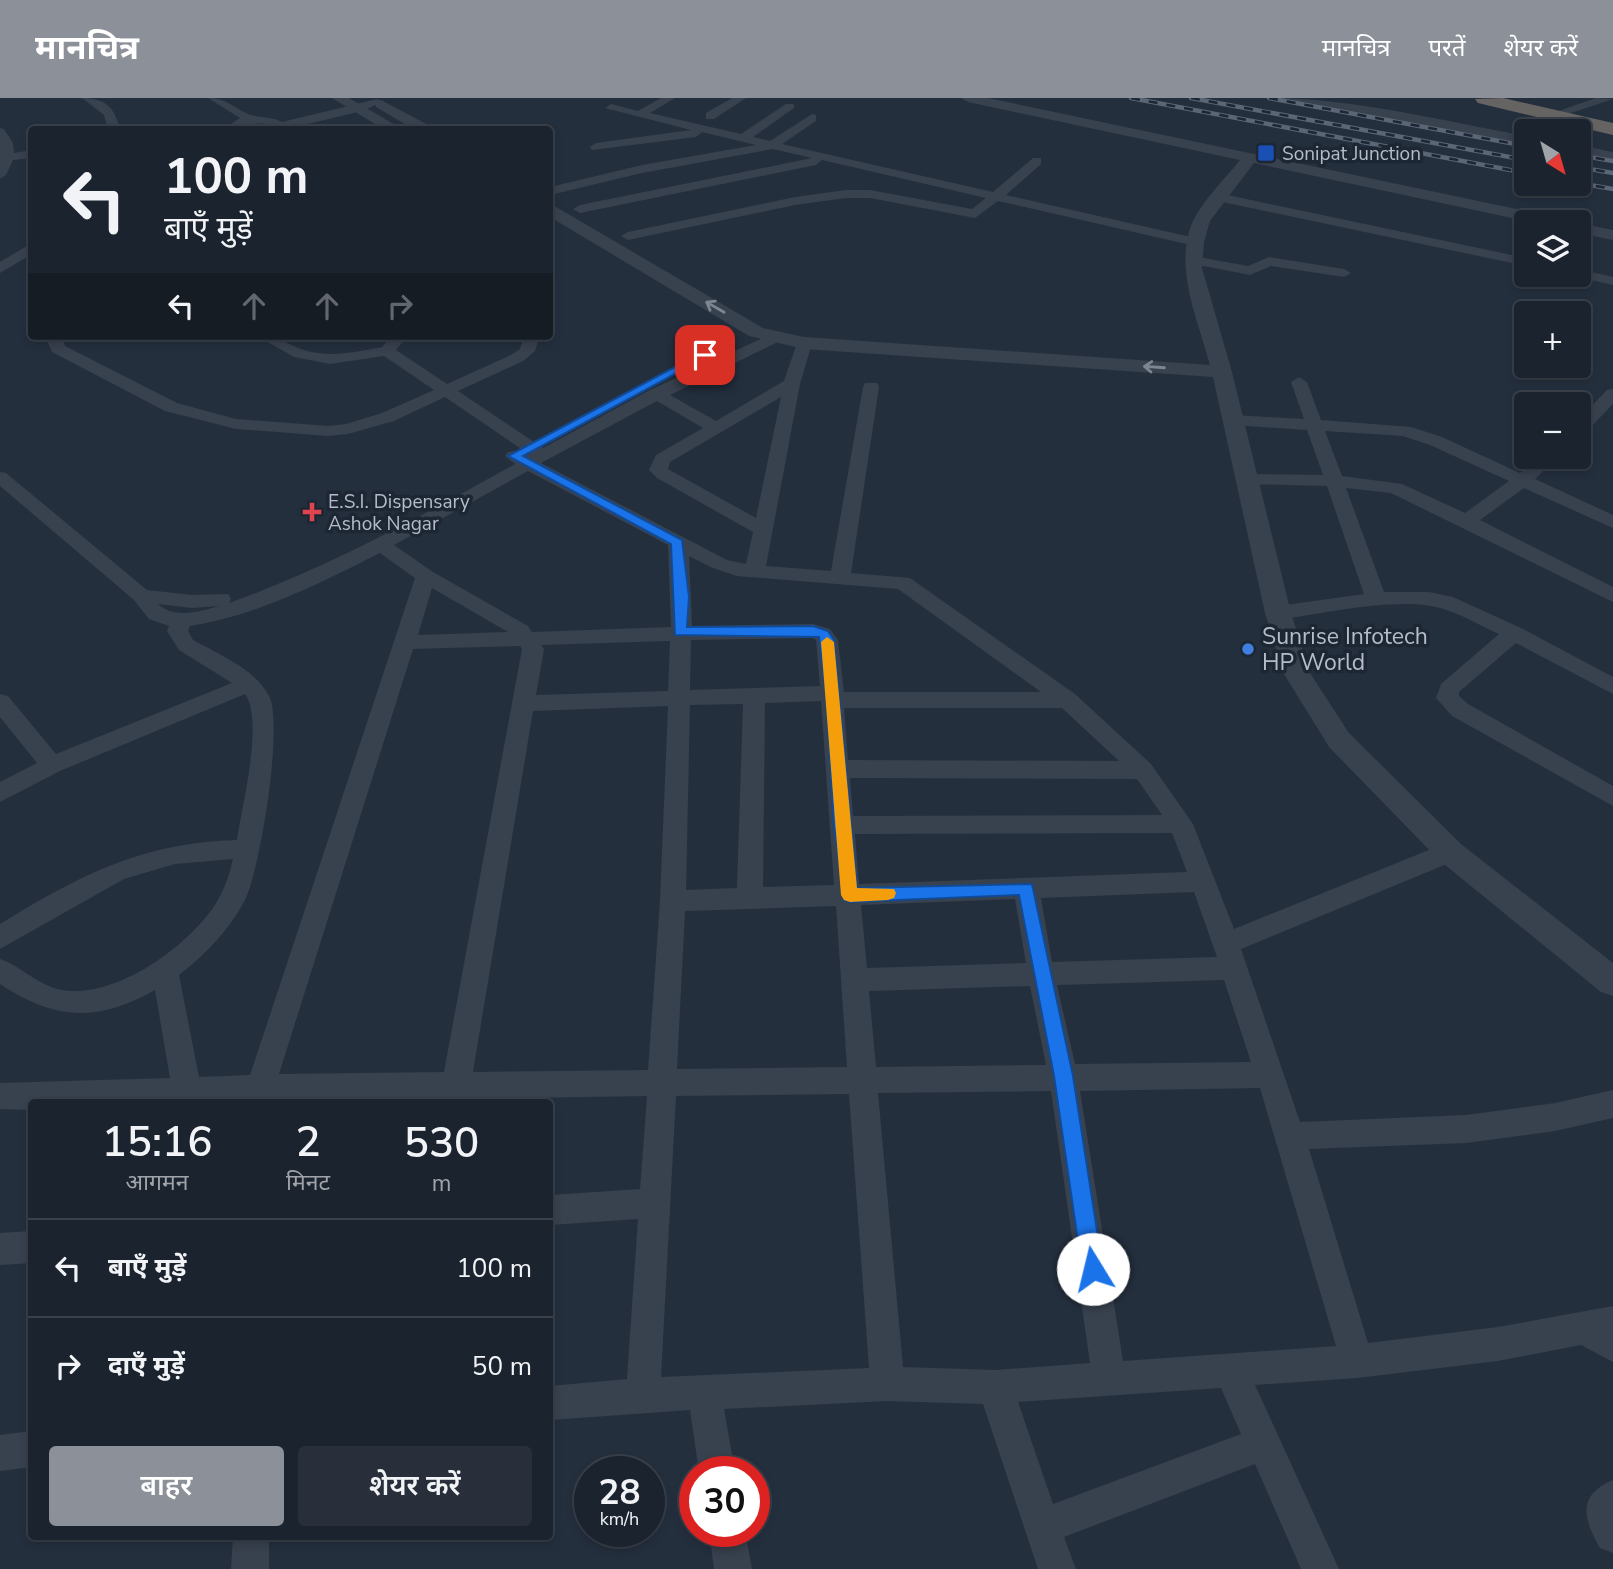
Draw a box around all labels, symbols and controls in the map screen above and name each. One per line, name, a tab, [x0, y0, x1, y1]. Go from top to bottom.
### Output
text: मानचित्र	[35, 26, 139, 71]
text: मानचित्र	[1322, 32, 1390, 64]
text: परतें	[1428, 32, 1466, 64]
text: शेयर करें	[1504, 32, 1578, 64]
north arrow	[1514, 119, 1591, 196]
map controls	[1514, 119, 1591, 469]
place label: Sonipat Junction	[1282, 141, 1421, 167]
text: 100 m	[164, 143, 308, 210]
marker: Sonipat Junction	[1256, 143, 1276, 163]
icon: left	[49, 154, 140, 245]
text: बाएँ मुड़ें	[164, 207, 253, 250]
button: layers	[1514, 210, 1591, 287]
icon: left	[162, 287, 200, 325]
icon: ahead	[235, 287, 273, 325]
icon: ahead	[308, 287, 346, 325]
icon: right	[381, 287, 419, 325]
one-way arrow	[706, 300, 726, 314]
button: +	[1514, 301, 1591, 378]
pin	[675, 325, 735, 385]
icon: arrive	[686, 336, 724, 374]
one-way arrow	[1143, 360, 1166, 373]
button: −	[1514, 392, 1591, 469]
place label: E.S.I. Dispensary Ashok Nagar	[328, 489, 470, 537]
marker: E.S.I. Dispensary Ashok Nagar	[302, 502, 322, 522]
place label: Sunrise Infotech HP World	[1262, 621, 1428, 678]
marker: Sunrise Infotech HP World	[1240, 641, 1256, 657]
text: 15:16	[102, 1114, 212, 1171]
text: 2	[295, 1114, 321, 1171]
text: 530	[404, 1115, 479, 1172]
text: आगमन	[126, 1167, 189, 1198]
text: मिनट	[286, 1167, 330, 1198]
text: m	[432, 1168, 451, 1199]
position arrow	[1056, 1232, 1130, 1306]
icon: left	[49, 1249, 87, 1287]
text: बाएँ मुड़ें	[108, 1250, 186, 1285]
text: 100 m	[456, 1251, 532, 1286]
icon: right	[49, 1347, 87, 1385]
text: दाएँ मुड़ें	[108, 1348, 185, 1383]
text: 50 m	[472, 1349, 532, 1384]
button: बाहर	[49, 1446, 284, 1526]
button: शेयर करें	[298, 1446, 532, 1526]
speed limit sign: 30	[679, 1456, 770, 1547]
text: 28	[598, 1469, 641, 1516]
text: km/h	[600, 1507, 639, 1531]

